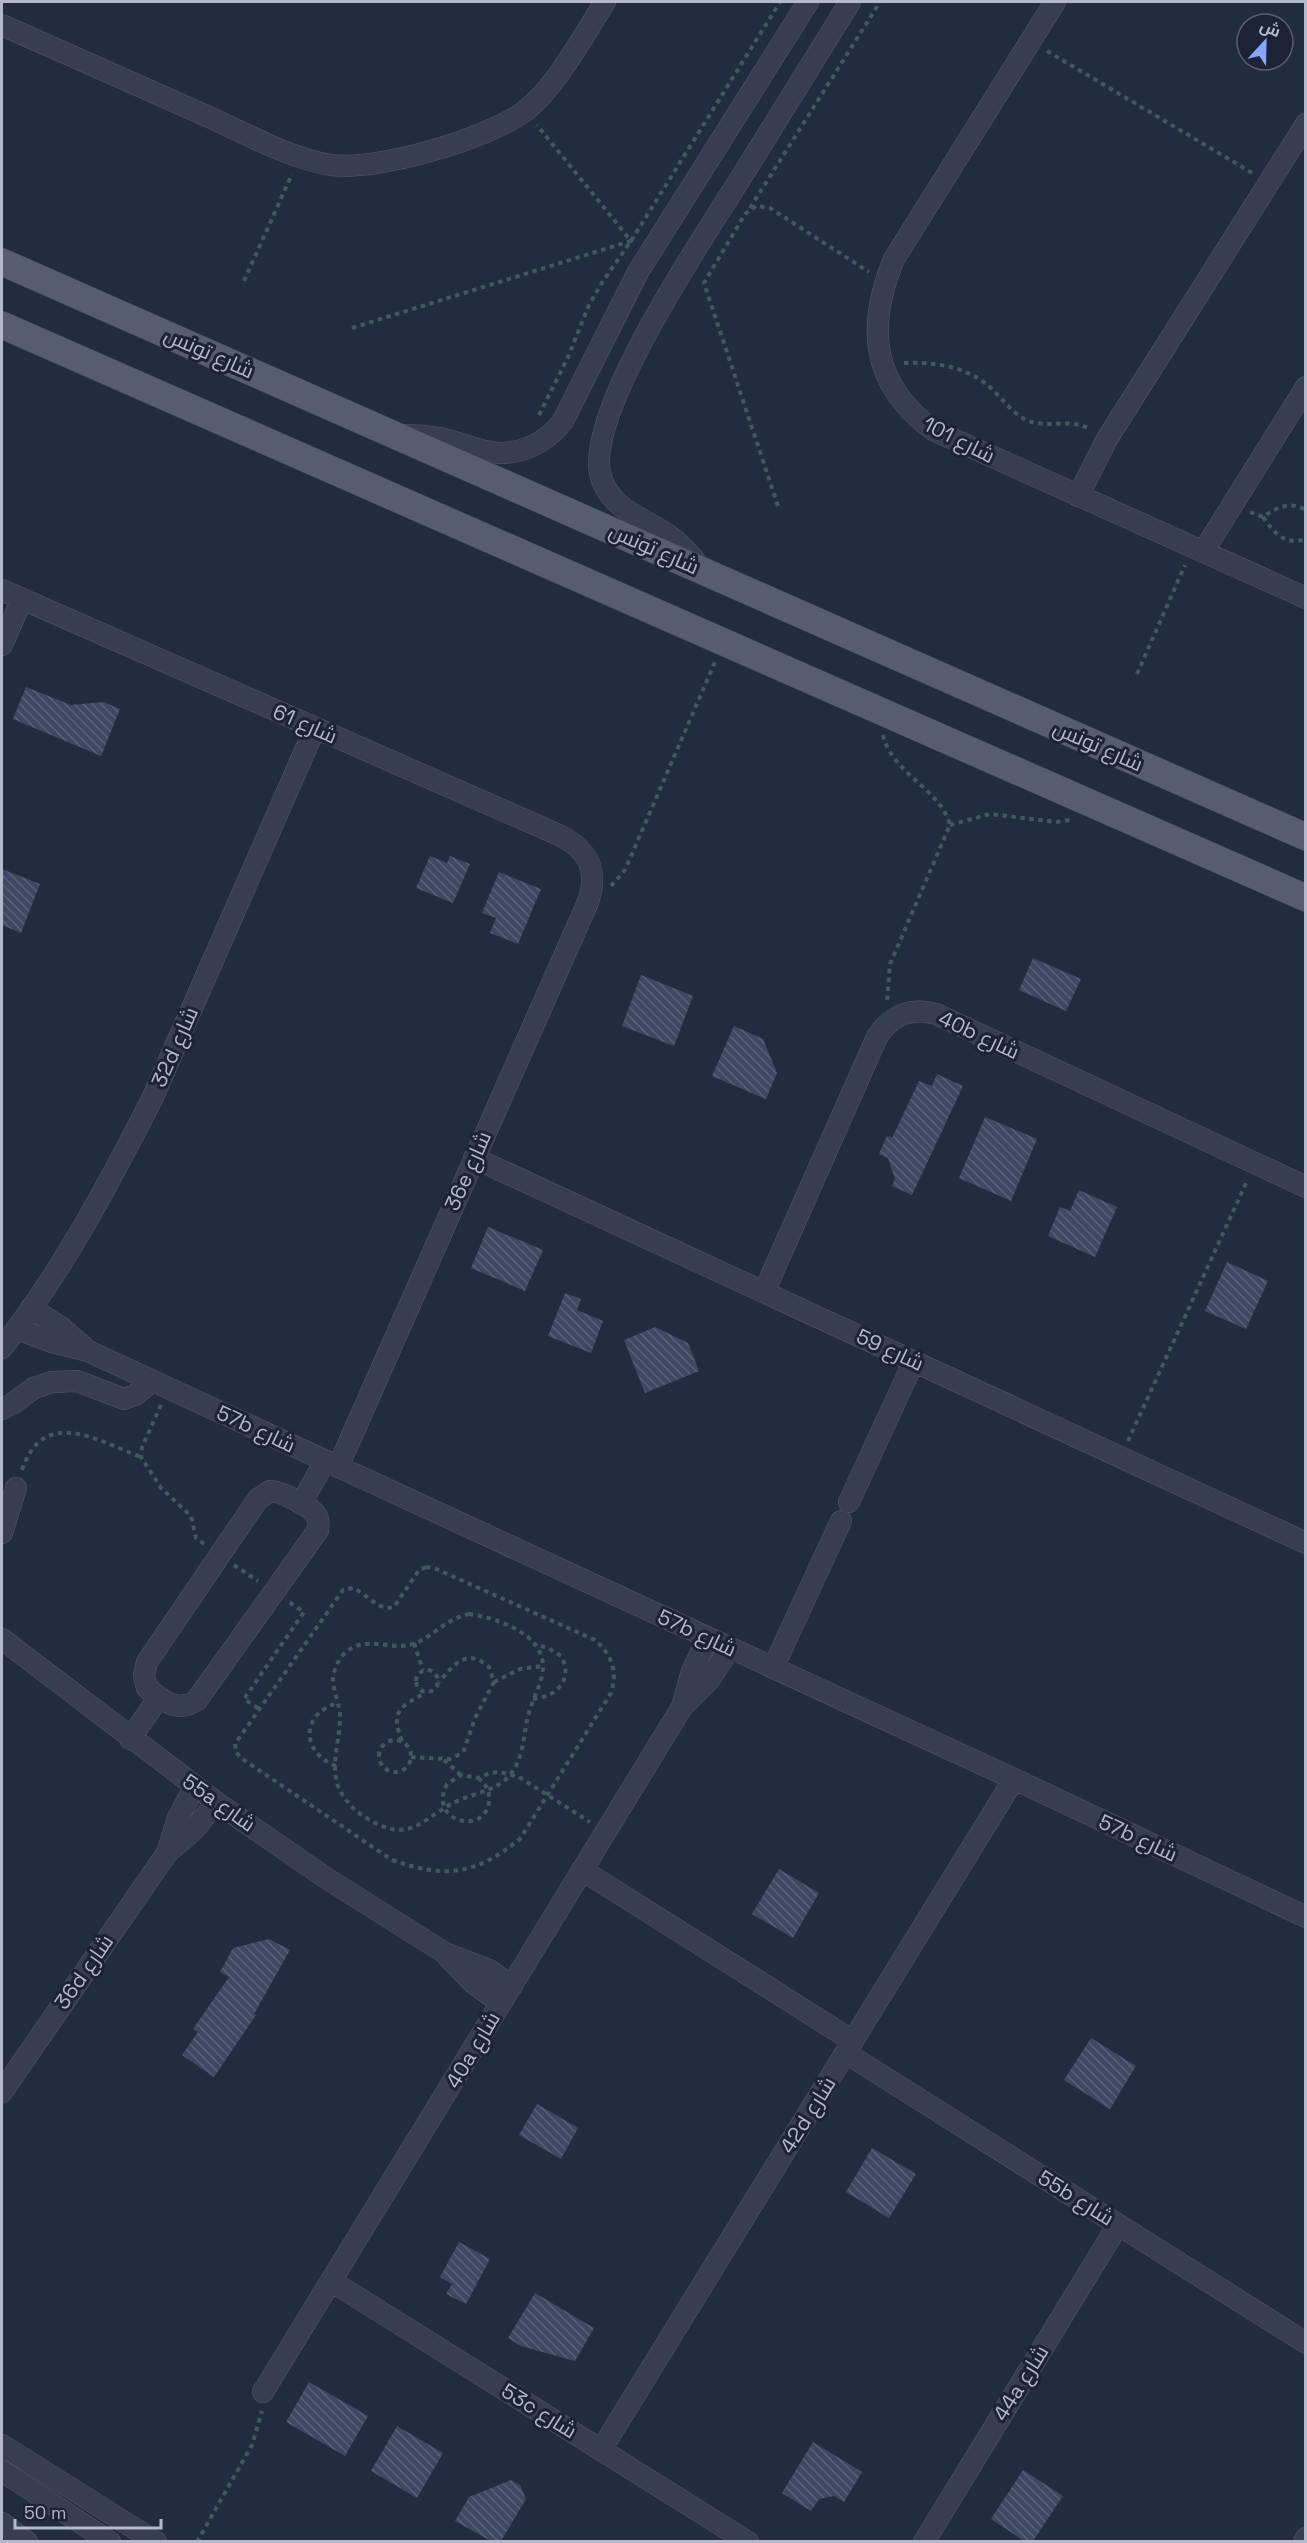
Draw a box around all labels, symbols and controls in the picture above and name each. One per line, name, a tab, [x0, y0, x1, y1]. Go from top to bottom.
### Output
north arrow	[1235, 12, 1295, 72]
text: ش	[1257, 15, 1284, 42]
street label: شارع تونس	[160, 321, 258, 385]
street label: شارع 101	[918, 410, 1000, 470]
street label: شارع تونس	[605, 517, 703, 581]
street label: شارع 61	[268, 697, 342, 751]
street label: شارع تونس	[1049, 714, 1147, 778]
street label: 32d شارع	[145, 1002, 205, 1092]
street label: 40b شارع	[934, 1004, 1024, 1066]
street label: 36e شارع	[438, 1127, 498, 1215]
street label: شارع 59	[852, 1322, 928, 1378]
street label: 57b شارع	[212, 1399, 300, 1459]
street label: 57b شارع	[653, 1603, 741, 1663]
street label: 55a شارع	[177, 1768, 261, 1838]
street label: 57b شارع	[1094, 1808, 1182, 1868]
street label: 36d شارع	[48, 1929, 120, 2015]
street label: 40a شارع	[439, 2006, 507, 2094]
street label: 42d شارع	[773, 2071, 843, 2159]
street label: 55b شارع	[1033, 2164, 1119, 2232]
street label: 44a شارع	[987, 2340, 1055, 2426]
street label: 53c شارع	[496, 2377, 582, 2445]
scale bar	[15, 2492, 160, 2530]
text: 50 m	[24, 2501, 66, 2524]

